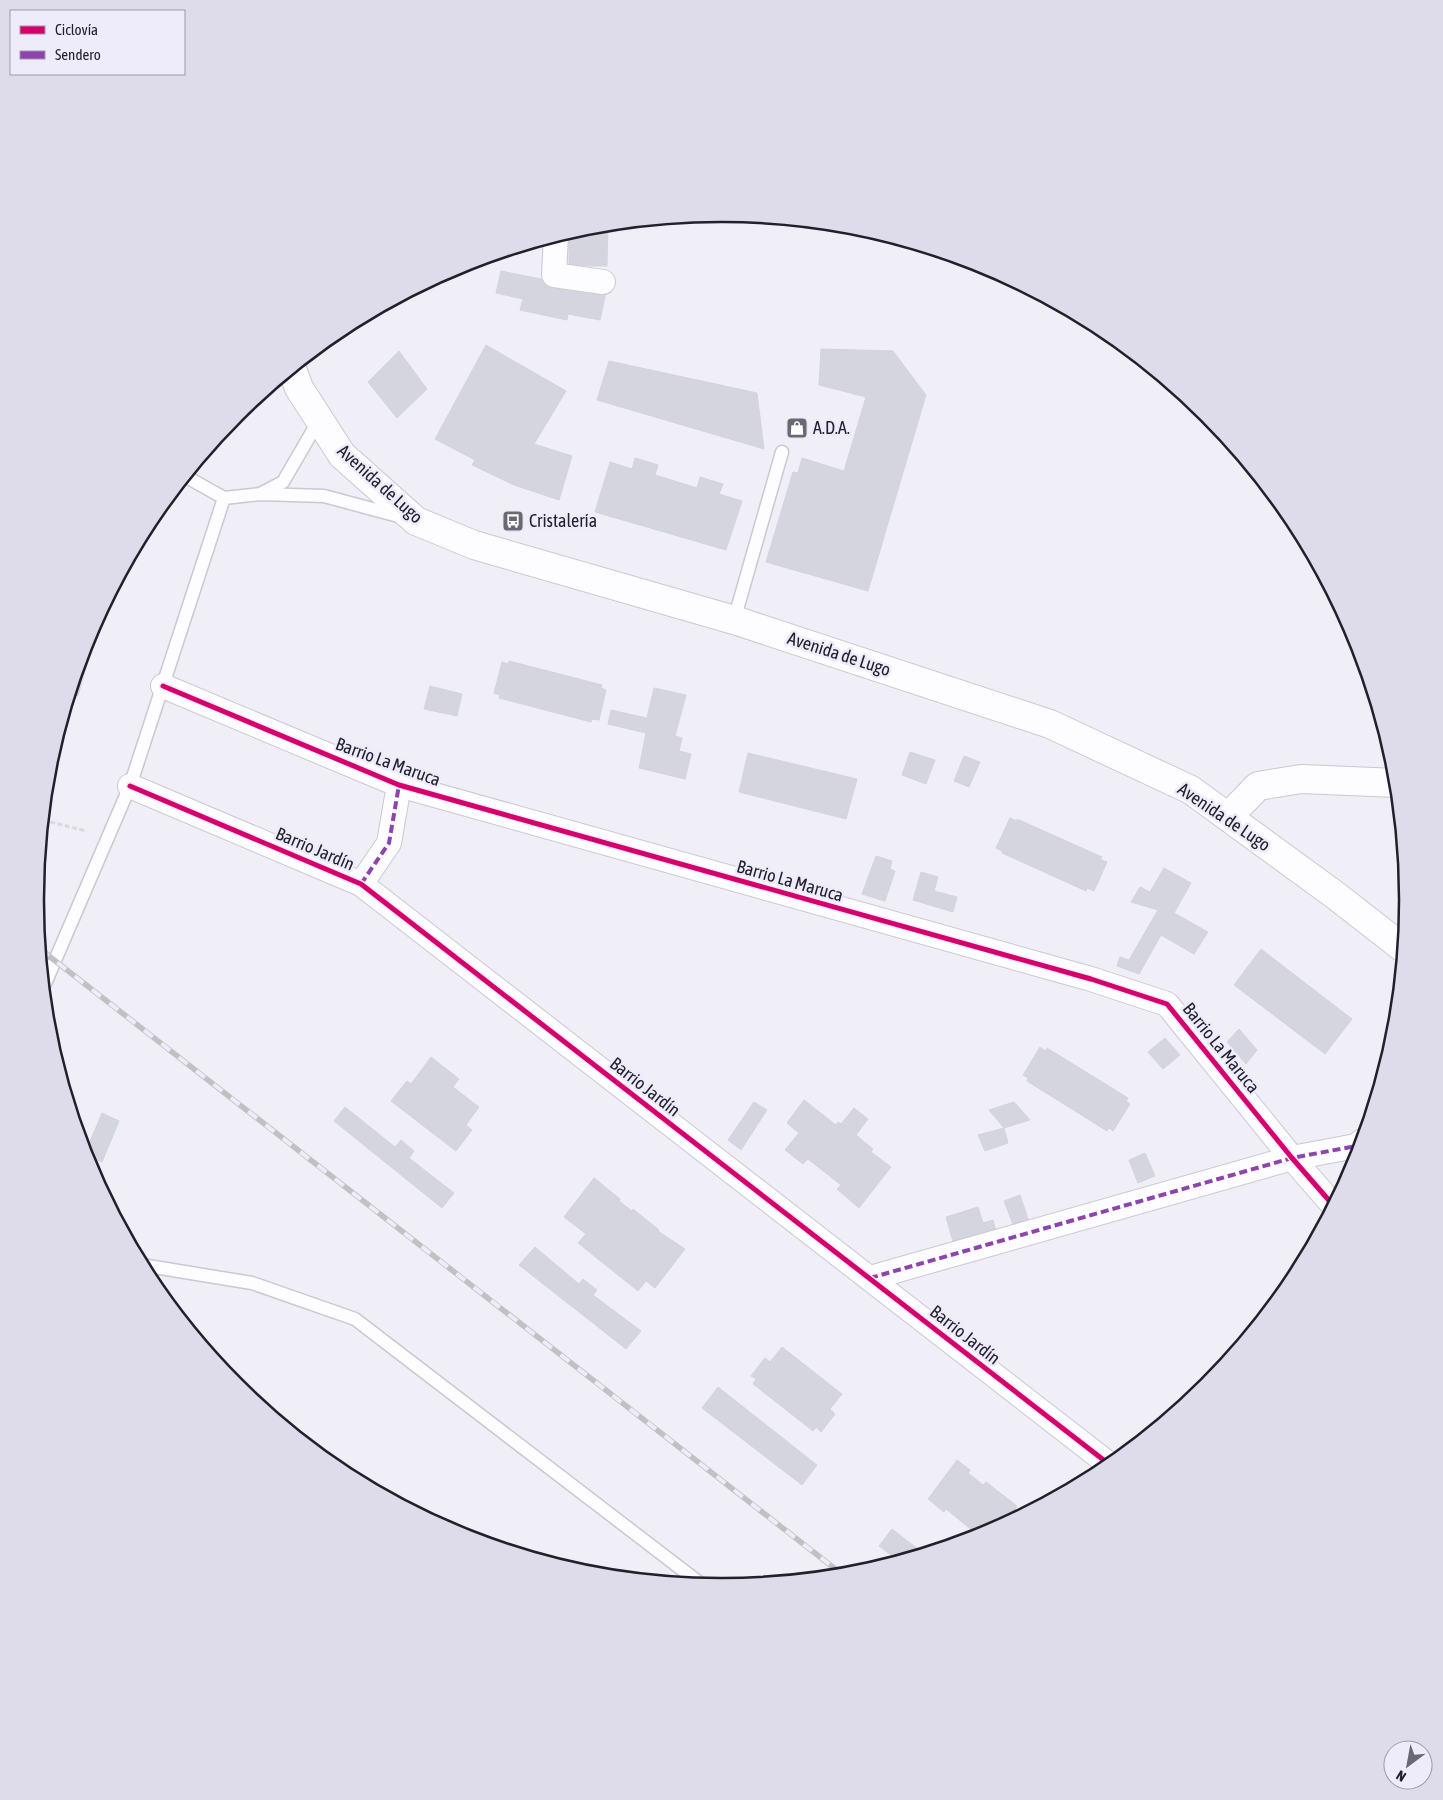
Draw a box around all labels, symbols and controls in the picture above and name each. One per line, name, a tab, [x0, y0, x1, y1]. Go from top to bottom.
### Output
legend	[10, 10, 185, 75]
text: Ciclovía	[55, 21, 98, 38]
text: Sendero	[55, 46, 101, 63]
shop icon: A.D.A.	[785, 416, 809, 440]
place label: A.D.A.	[813, 417, 850, 438]
street label: Avenida de Lugo	[333, 440, 427, 527]
bus stop icon: Cristalería	[501, 509, 525, 533]
place label: Cristalería	[529, 510, 597, 531]
street label: Avenida de Lugo	[785, 627, 893, 680]
street label: Barrio La Maruca	[333, 733, 443, 790]
street label: Avenida de Lugo	[1174, 778, 1275, 855]
street label: Barrio Jardín	[273, 823, 358, 875]
street label: Barrio La Maruca	[734, 855, 846, 906]
street label: Barrio La Maruca	[1179, 998, 1264, 1097]
street label: Barrio Jardín	[606, 1053, 685, 1121]
street label: Barrio Jardín	[926, 1301, 1005, 1369]
north arrow	[1383, 1740, 1433, 1790]
text: N	[1393, 1767, 1409, 1785]

